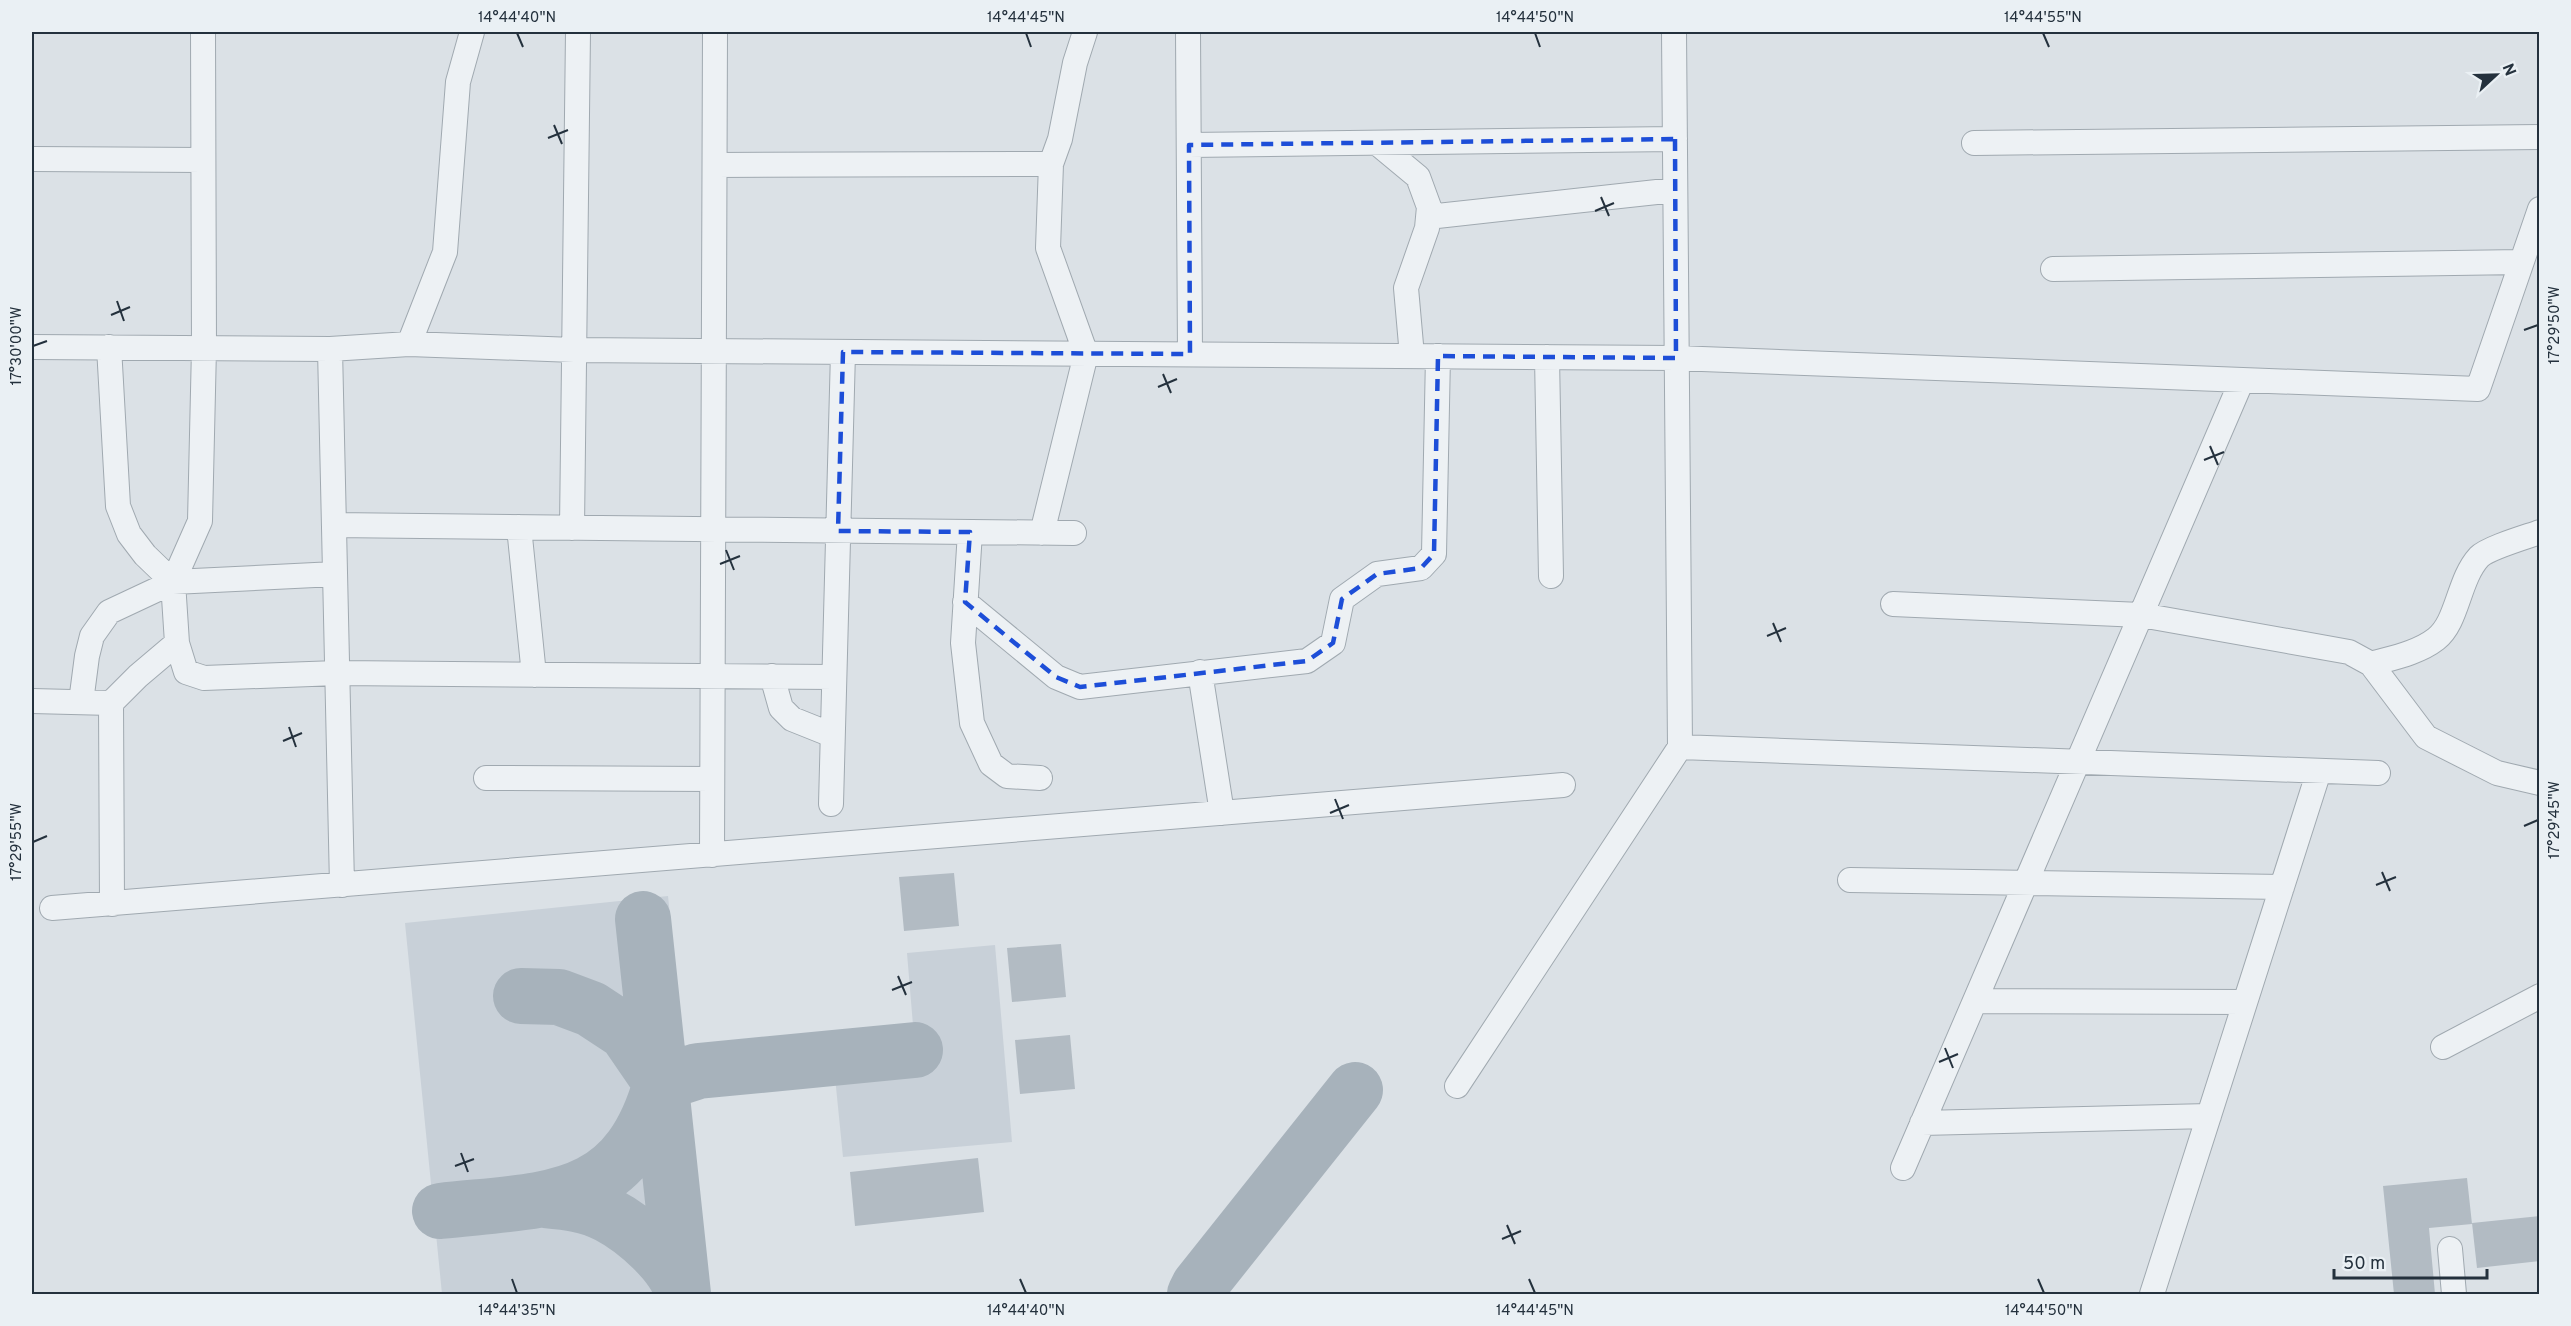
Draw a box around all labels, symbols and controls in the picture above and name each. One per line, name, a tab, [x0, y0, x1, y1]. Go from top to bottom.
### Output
text: 14°44'40"N	[478, 9, 556, 28]
text: 14°44'45"N	[987, 9, 1065, 28]
text: 14°44'50"N	[1496, 9, 1574, 28]
text: 14°44'55"N	[2004, 9, 2082, 28]
north arrow	[2466, 45, 2526, 105]
text: N	[2497, 61, 2519, 79]
text: 17°29'50"W	[2546, 286, 2565, 364]
text: 17°30'00"W	[8, 306, 27, 386]
text: 17°29'45"W	[2546, 781, 2565, 859]
text: 17°29'55"W	[8, 803, 27, 881]
scale bar	[2334, 1242, 2487, 1280]
text: 50 m	[2343, 1253, 2385, 1276]
text: 14°44'35"N	[478, 1302, 556, 1321]
text: 14°44'40"N	[987, 1302, 1065, 1321]
text: 14°44'45"N	[1496, 1302, 1574, 1321]
text: 14°44'50"N	[2005, 1302, 2083, 1321]

